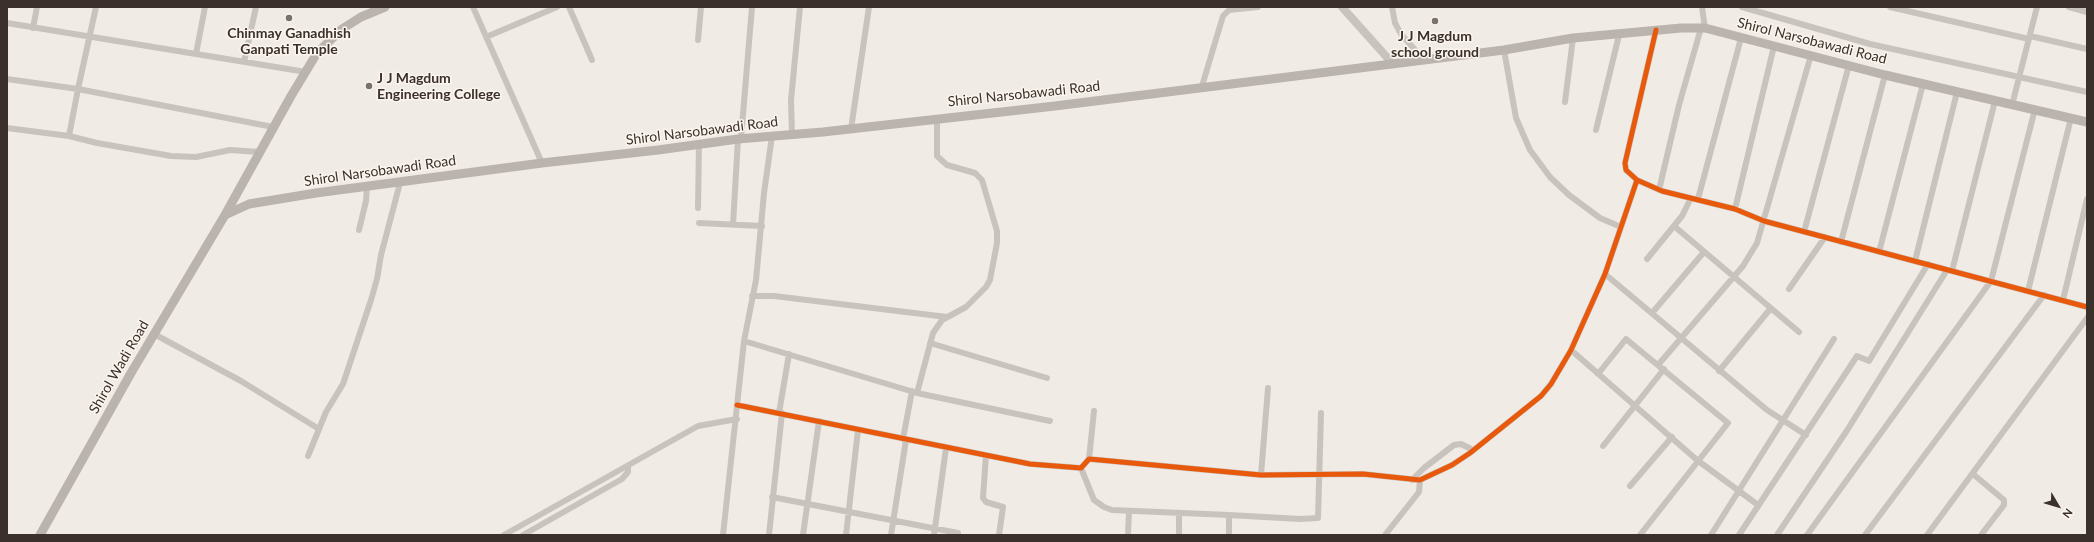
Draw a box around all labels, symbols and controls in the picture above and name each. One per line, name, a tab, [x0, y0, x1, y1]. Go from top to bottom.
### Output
marker: Chinmay Ganadhish Ganpati Temple	[284, 13, 294, 23]
street label: Shirol Narsobawadi Road	[1736, 14, 1888, 68]
marker: J J Magdum school ground	[1430, 16, 1440, 26]
place label: Chinmay Ganadhish Ganpati Temple	[227, 25, 351, 58]
place label: J J Magdum school ground	[1391, 28, 1479, 60]
place label: J J Magdum Engineering College	[377, 70, 500, 102]
street label: Shirol Narsobawadi Road	[947, 78, 1101, 110]
marker: J J Magdum Engineering College	[364, 81, 374, 91]
street label: Shirol Narsobawadi Road	[625, 113, 779, 149]
street label: Shirol Narsobawadi Road	[303, 152, 457, 190]
street label: Shirol Wadi Road	[86, 317, 152, 417]
north arrow	[2038, 486, 2078, 526]
text: N	[2060, 506, 2076, 521]

